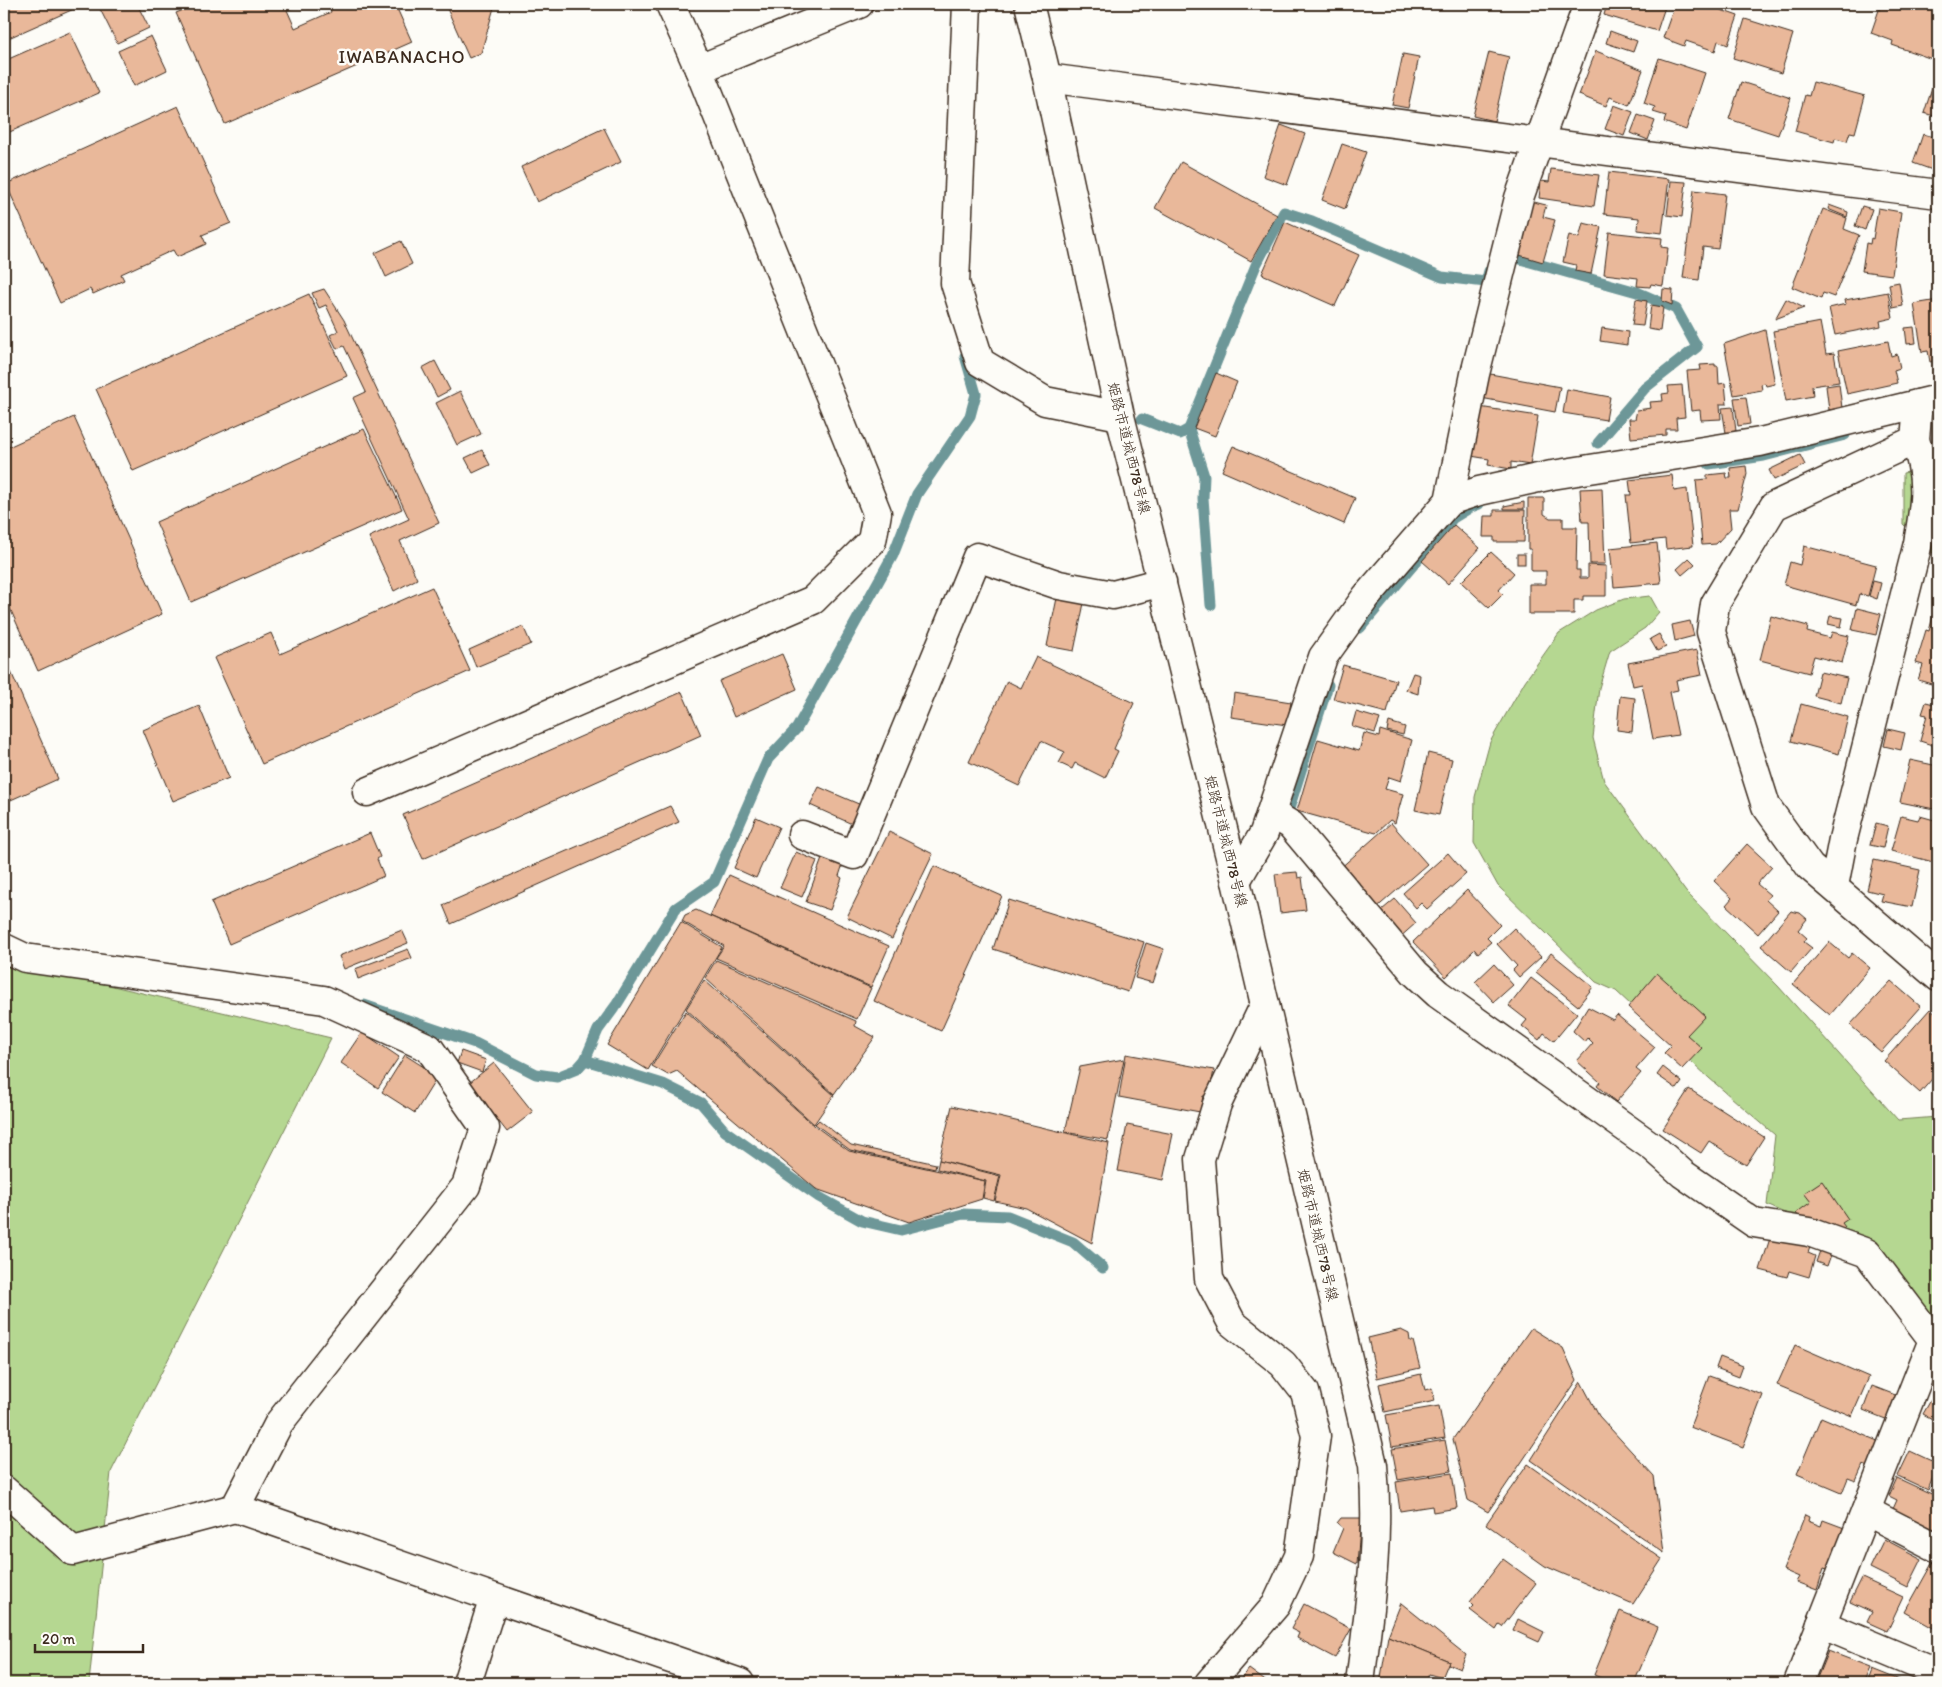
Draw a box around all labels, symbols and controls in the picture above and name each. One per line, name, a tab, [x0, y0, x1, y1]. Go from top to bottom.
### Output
district label: IWABANACHO	[338, 46, 466, 68]
street label: 姫路市道城西78号線	[1104, 380, 1154, 516]
street label: 姫路市道城西78号線	[1201, 773, 1251, 909]
street label: 姫路市道城西78号線	[1294, 1167, 1342, 1303]
scale bar	[35, 1622, 142, 1654]
text: 20 m	[42, 1630, 76, 1648]

